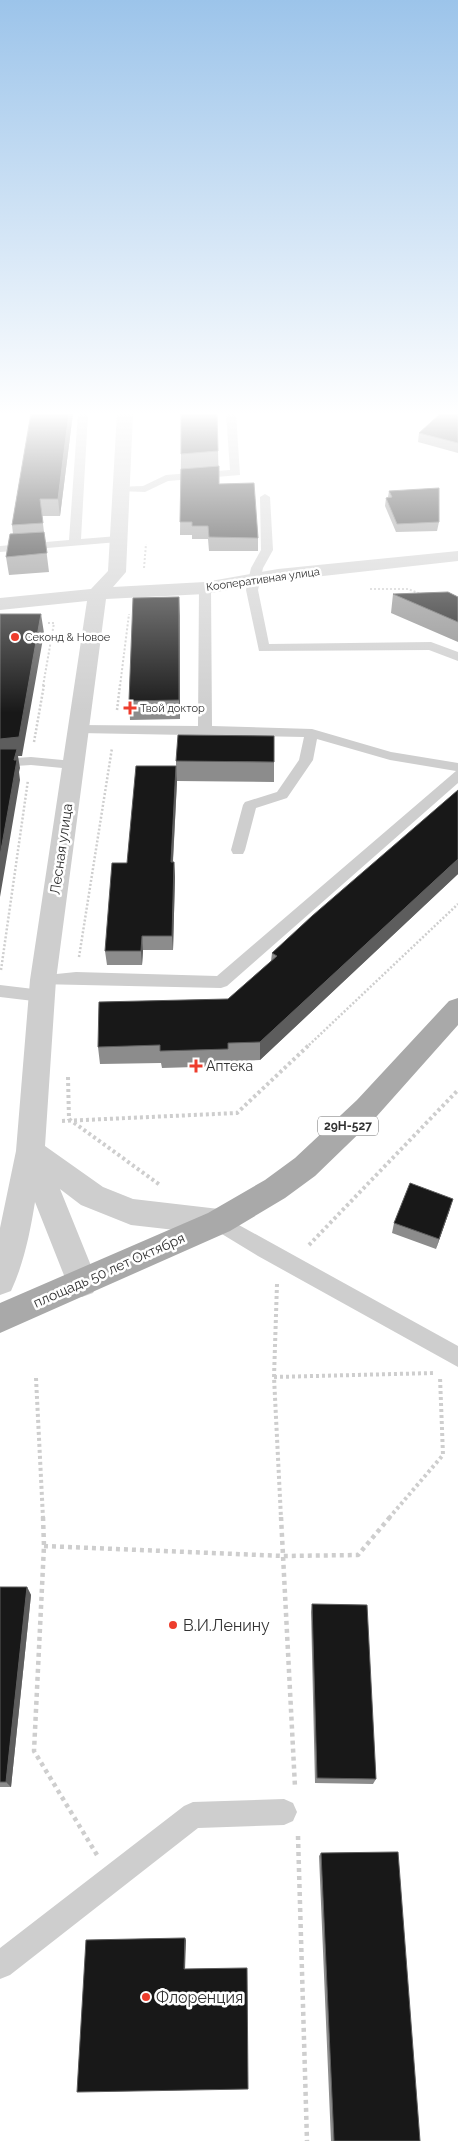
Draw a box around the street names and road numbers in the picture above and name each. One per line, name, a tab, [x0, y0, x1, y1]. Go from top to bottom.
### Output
street label: Кооперативная улица	[205, 565, 321, 594]
street label: Лесная улица	[47, 802, 75, 896]
road number: 29Н-527	[318, 1116, 378, 1136]
street label: площадь 50 лет Октября	[31, 1229, 187, 1311]

